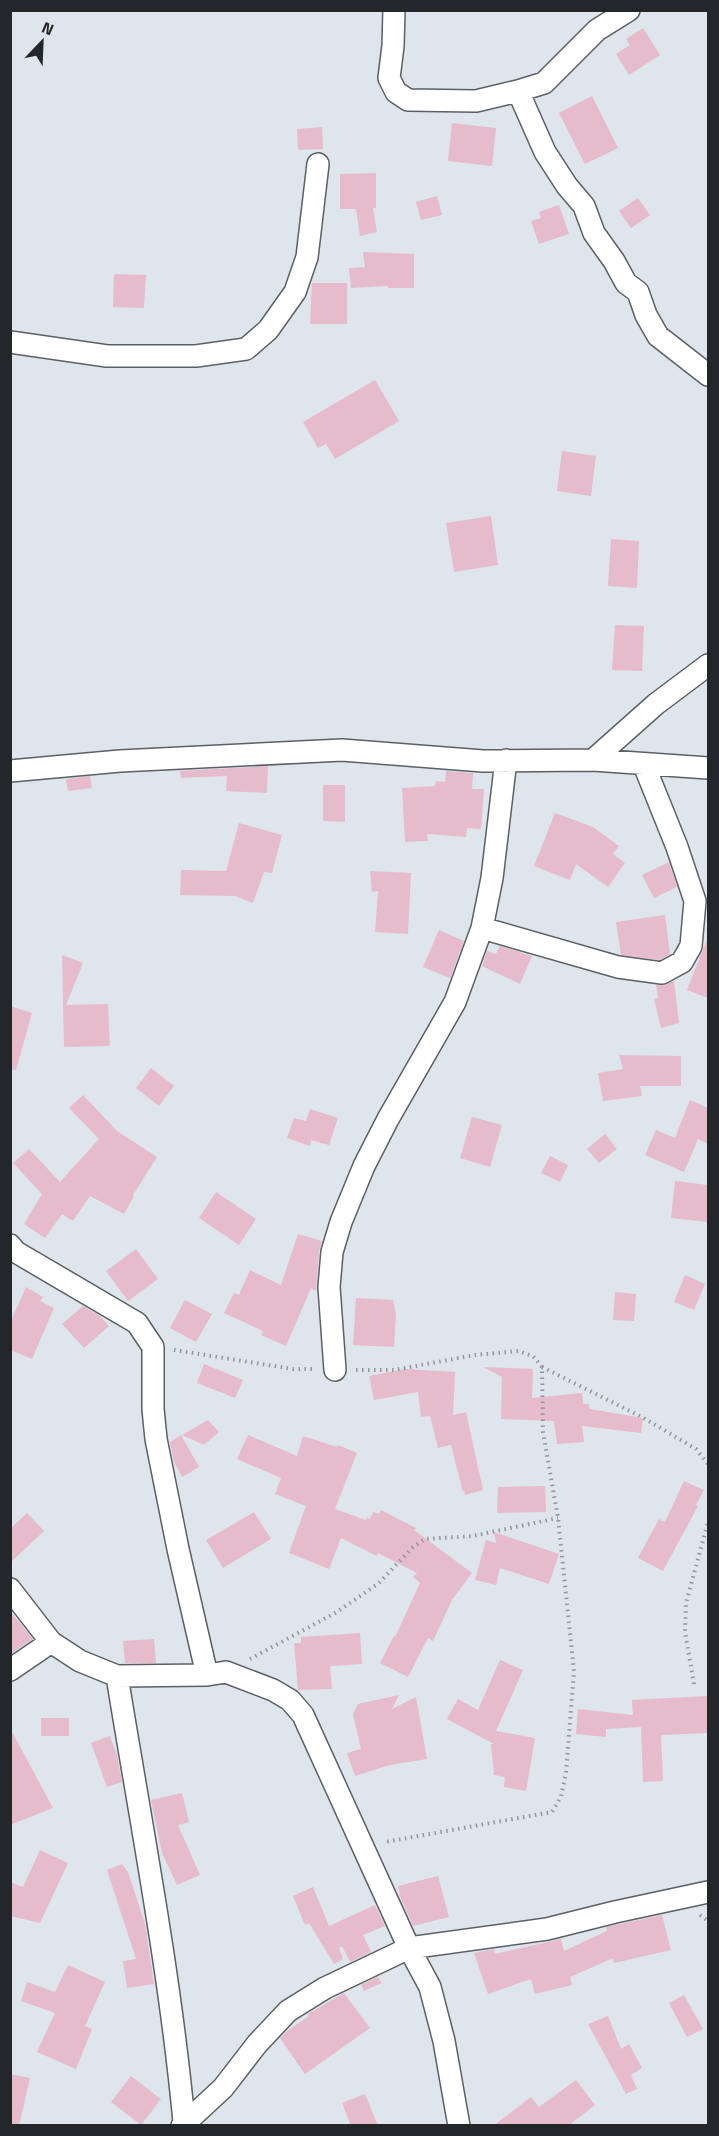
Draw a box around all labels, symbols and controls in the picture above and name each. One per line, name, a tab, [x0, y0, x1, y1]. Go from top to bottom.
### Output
north arrow	[12, 12, 72, 72]
text: N	[38, 15, 58, 41]

